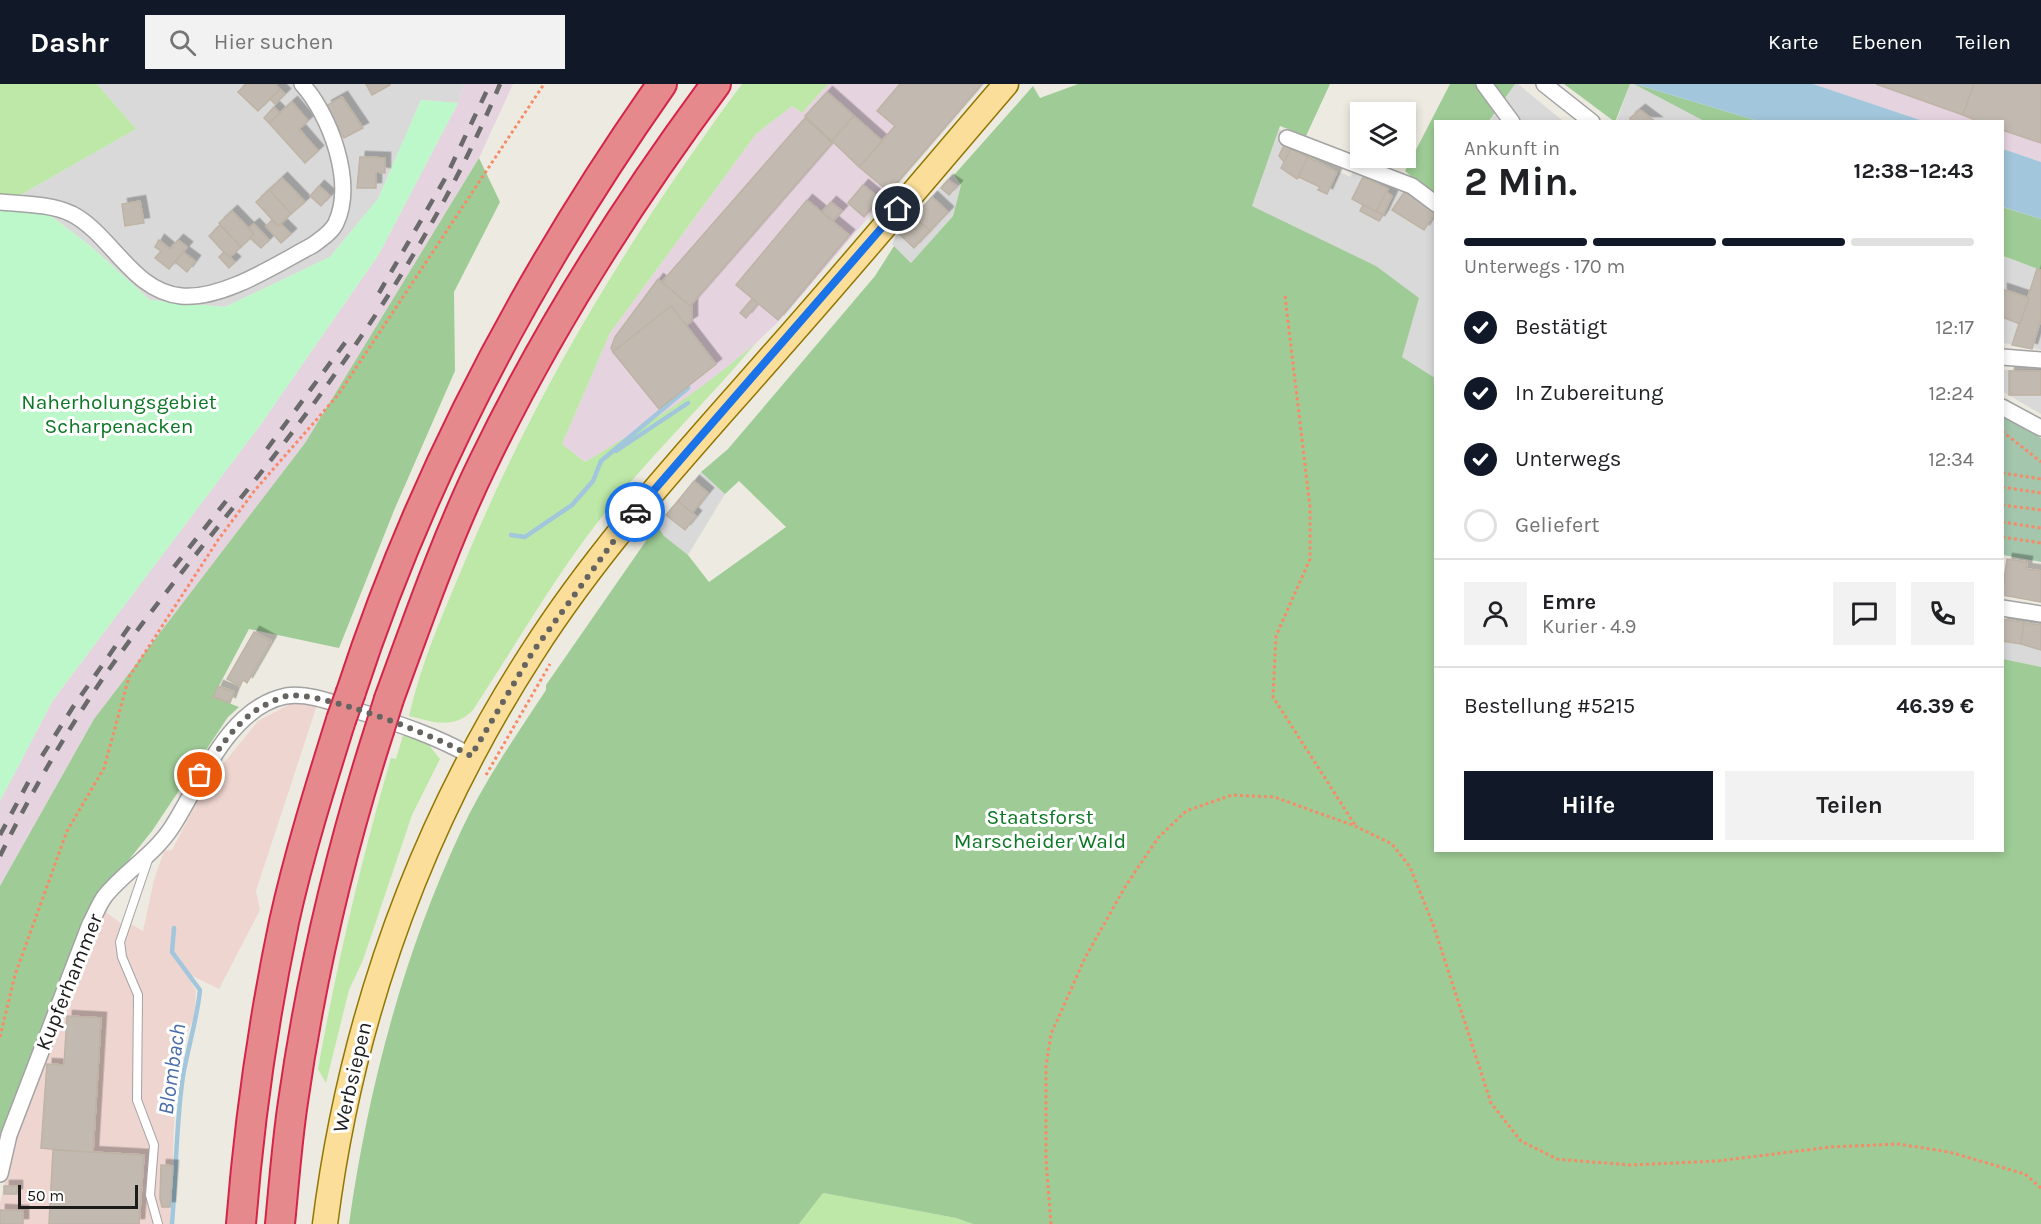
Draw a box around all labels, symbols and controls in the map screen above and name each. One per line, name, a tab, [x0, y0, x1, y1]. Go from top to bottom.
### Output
search box	[145, 15, 565, 69]
text: Dashr	[30, 26, 109, 59]
icon: search	[166, 26, 199, 59]
text: Hier suchen	[214, 29, 334, 55]
text: Karte	[1768, 30, 1819, 54]
text: Ebenen	[1852, 30, 1923, 54]
text: Teilen	[1956, 30, 2011, 54]
map controls	[1350, 102, 1416, 168]
button: layers	[1350, 102, 1416, 168]
text: Ankunft in	[1464, 137, 1560, 160]
text: 12:38–12:43	[1854, 158, 1974, 184]
text: 2 Min.	[1464, 159, 1577, 205]
pin	[872, 183, 923, 234]
icon: home	[881, 192, 914, 225]
text: Unterwegs · 170 m	[1464, 255, 1625, 278]
icon: check	[1464, 311, 1497, 344]
text: Bestätigt	[1515, 314, 1607, 340]
text: 12:17	[1935, 316, 1974, 339]
icon: check	[1464, 377, 1497, 410]
text: In Zubereitung	[1515, 380, 1663, 406]
text: 12:24	[1928, 382, 1974, 405]
park label: Naherholungsgebiet Scharpenacken	[21, 390, 217, 438]
icon: check	[1464, 443, 1497, 476]
text: Unterwegs	[1515, 446, 1621, 472]
text: 12:34	[1928, 448, 1974, 471]
courier	[605, 482, 665, 542]
icon: car	[619, 496, 652, 529]
text: Geliefert	[1515, 512, 1600, 538]
button: person	[1464, 582, 1527, 645]
button: chat	[1833, 582, 1896, 645]
button: phone	[1911, 582, 1974, 645]
text: Emre	[1542, 589, 1596, 615]
text: Kurier · 4.9	[1542, 615, 1636, 638]
text: Bestellung #5215	[1464, 693, 1635, 719]
text: 46.39 €	[1896, 693, 1974, 719]
pin	[174, 749, 225, 800]
icon: bag	[183, 758, 216, 791]
button: Hilfe	[1464, 771, 1713, 840]
button: Teilen	[1725, 771, 1974, 840]
park label: Staatsforst Marscheider Wald	[954, 805, 1126, 853]
street label: Kupferhammer	[31, 910, 107, 1054]
street label: Werbsiepen	[328, 1019, 376, 1135]
water label: Blombach	[153, 1022, 191, 1116]
scale bar	[18, 1182, 138, 1210]
text: 50 m	[27, 1186, 64, 1205]

